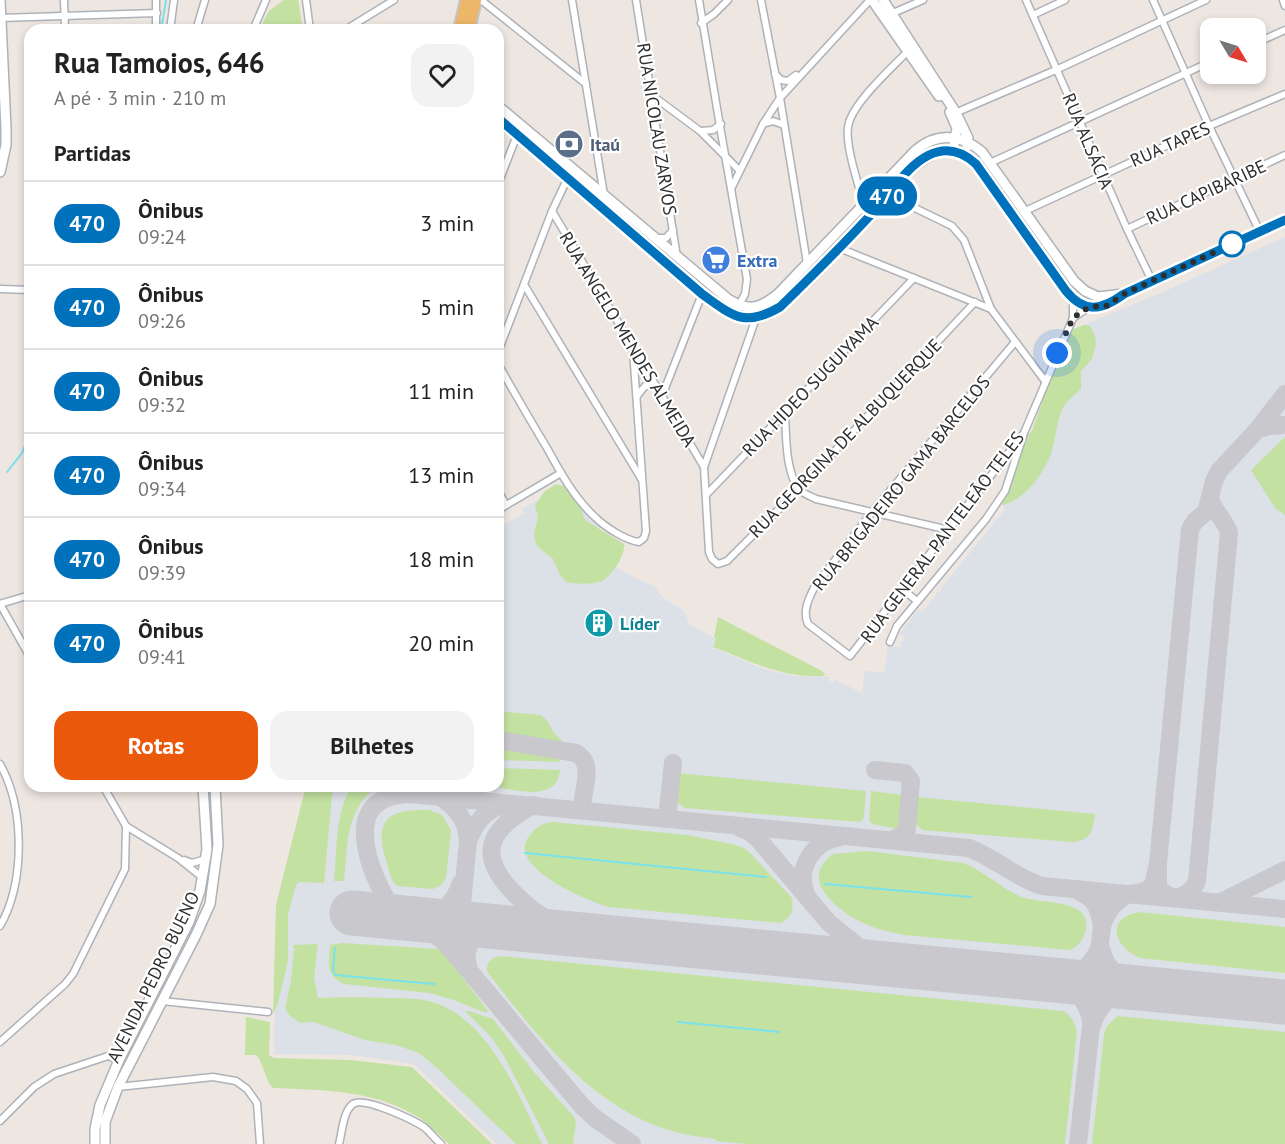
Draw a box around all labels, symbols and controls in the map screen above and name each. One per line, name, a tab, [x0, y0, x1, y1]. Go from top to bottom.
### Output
north arrow	[1200, 18, 1266, 84]
map controls	[1200, 18, 1266, 84]
street label: RUA NICOLAU ZARVOS	[632, 41, 682, 217]
text: Rua Tamoios, 646	[54, 44, 265, 81]
button: heart	[411, 44, 474, 107]
text: A pé · 3 min · 210 m	[54, 85, 226, 111]
street label: RUA ALSÁCIA	[1057, 90, 1119, 193]
street label: RUA TAPES	[1126, 116, 1214, 172]
bank icon: Itaú	[553, 128, 585, 160]
place label: Itaú	[590, 133, 620, 156]
text: Partidas	[54, 139, 131, 167]
street label: RUA CAPIBARIBE	[1142, 154, 1270, 230]
line badge: 470	[852, 176, 922, 216]
text: 470	[869, 183, 905, 210]
text: Ônibus	[138, 196, 204, 224]
text: 3 min	[420, 209, 474, 237]
text: 470	[69, 210, 105, 237]
text: 09:24	[138, 224, 186, 250]
street label: RUA ANGELO MENDES ALMEIDA	[555, 227, 702, 451]
unlabelled marker	[1219, 231, 1245, 257]
supermarket icon: Extra	[700, 244, 732, 276]
place label: Extra	[737, 249, 777, 272]
text: Ônibus	[138, 280, 204, 308]
text: 5 min	[420, 293, 474, 321]
text: 470	[69, 294, 105, 321]
text: 09:26	[138, 308, 186, 334]
street label: RUA HIDEO SUGUIYAMA	[737, 311, 883, 461]
street label: RUA GEORGINA DE ALBUQUERQUE	[744, 334, 946, 542]
your location	[1042, 338, 1072, 368]
text: Ônibus	[138, 364, 204, 392]
street label: RUA BRIGADEIRO GAMA BARCELOS	[807, 371, 995, 595]
text: 11 min	[408, 377, 474, 405]
text: 470	[69, 378, 105, 405]
text: 09:32	[138, 392, 186, 418]
street label: RUA GENERAL PANTELEÃO TELES	[855, 427, 1029, 647]
text: Ônibus	[138, 448, 204, 476]
text: 13 min	[408, 461, 474, 489]
text: 470	[69, 462, 105, 489]
text: 09:34	[138, 476, 186, 502]
text: Ônibus	[138, 532, 204, 560]
text: 18 min	[408, 545, 474, 573]
text: 470	[69, 546, 105, 573]
text: 09:39	[138, 560, 186, 586]
building icon: Líder	[583, 607, 615, 639]
place label: Líder	[620, 612, 660, 635]
text: Ônibus	[138, 616, 204, 644]
text: 20 min	[408, 629, 474, 657]
text: 470	[69, 630, 105, 657]
text: 09:41	[138, 644, 186, 670]
button: Rotas	[54, 711, 258, 780]
button: Bilhetes	[270, 711, 474, 780]
street label: AVENIDA PEDRO BUENO	[102, 888, 204, 1066]

